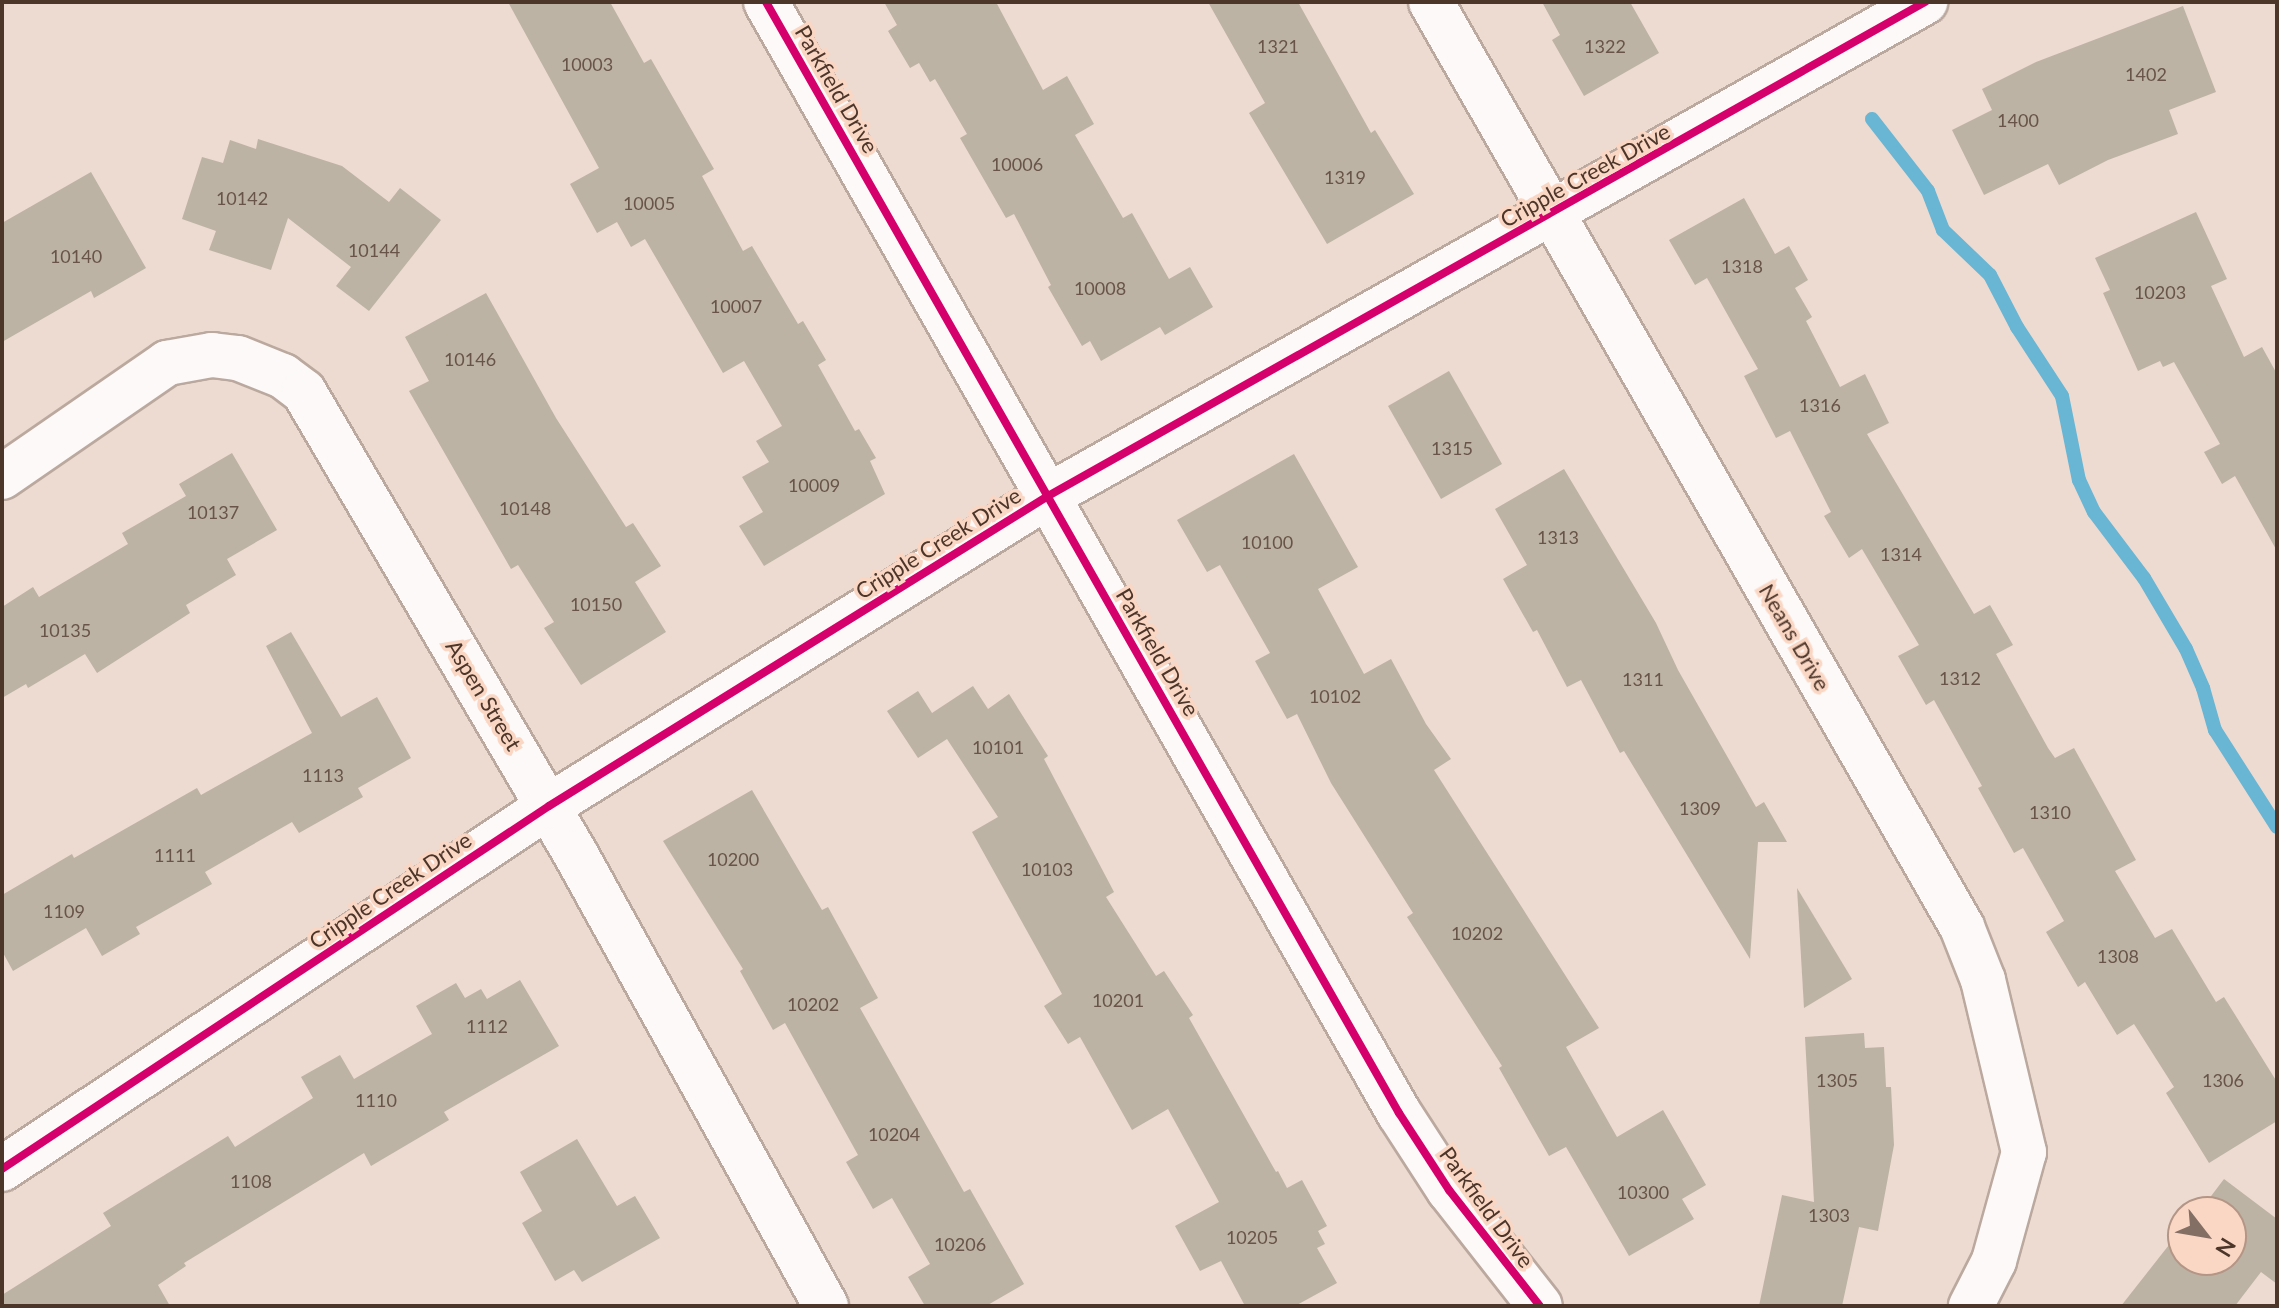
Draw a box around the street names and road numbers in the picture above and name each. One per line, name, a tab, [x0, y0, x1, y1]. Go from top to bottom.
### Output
street label: Parkfield Drive	[790, 21, 884, 157]
street label: Cripple Creek Drive	[1496, 117, 1674, 233]
street label: Cripple Creek Drive	[851, 482, 1025, 604]
street label: Neans Drive	[1754, 579, 1836, 695]
street label: Parkfield Drive	[1111, 584, 1205, 720]
street label: Aspen Street	[441, 635, 527, 755]
street label: Cripple Creek Drive	[304, 826, 476, 954]
street label: Parkfield Drive	[1434, 1141, 1540, 1273]

